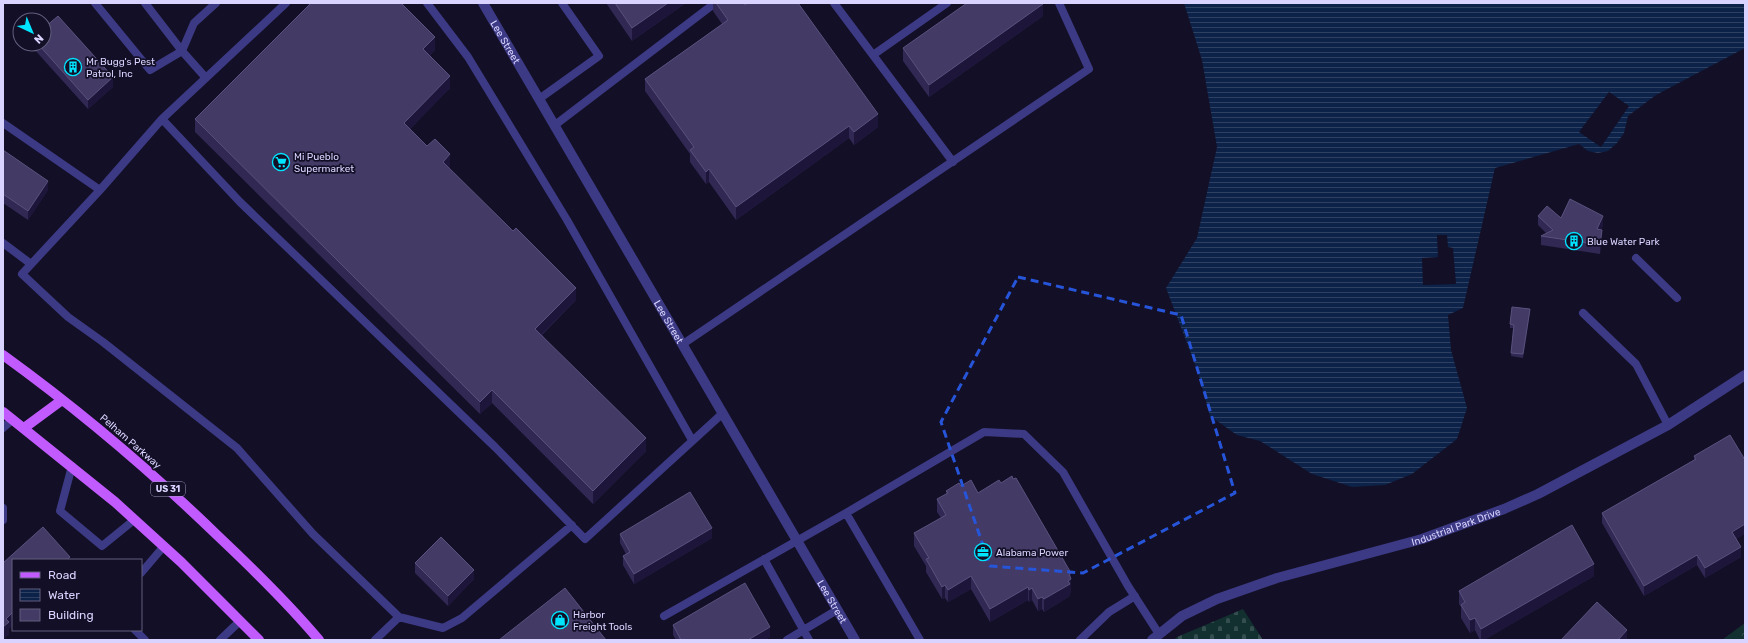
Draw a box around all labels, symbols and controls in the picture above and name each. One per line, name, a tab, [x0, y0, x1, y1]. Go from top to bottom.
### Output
north arrow	[12, 12, 52, 52]
street label: Lee Street	[488, 19, 522, 66]
text: N	[31, 31, 46, 46]
place label: Mr Bugg's Pest Patrol, Inc	[86, 56, 155, 80]
building icon: Mr Bugg's Pest Patrol, Inc	[63, 57, 83, 77]
place label: Mi Pueblo Supermarket	[294, 151, 354, 175]
supermarket icon: Mi Pueblo Supermarket	[271, 152, 291, 172]
building icon: Blue Water Park	[1564, 231, 1584, 251]
place label: Blue Water Park	[1587, 236, 1660, 248]
street label: Lee Street	[651, 298, 686, 346]
street label: Pelham Parkway	[97, 412, 164, 472]
road number: US 31	[151, 482, 185, 496]
street label: Industrial Park Drive	[1410, 506, 1503, 549]
office icon: Alabama Power	[973, 542, 993, 562]
place label: Alabama Power	[996, 547, 1068, 559]
legend	[12, 559, 142, 631]
text: Road	[48, 568, 76, 582]
street label: Lee Street	[814, 578, 849, 626]
text: Water	[48, 588, 80, 602]
text: Building	[48, 608, 94, 622]
place label: Harbor Freight Tools	[573, 609, 632, 633]
shop icon: Harbor Freight Tools	[550, 610, 570, 630]

